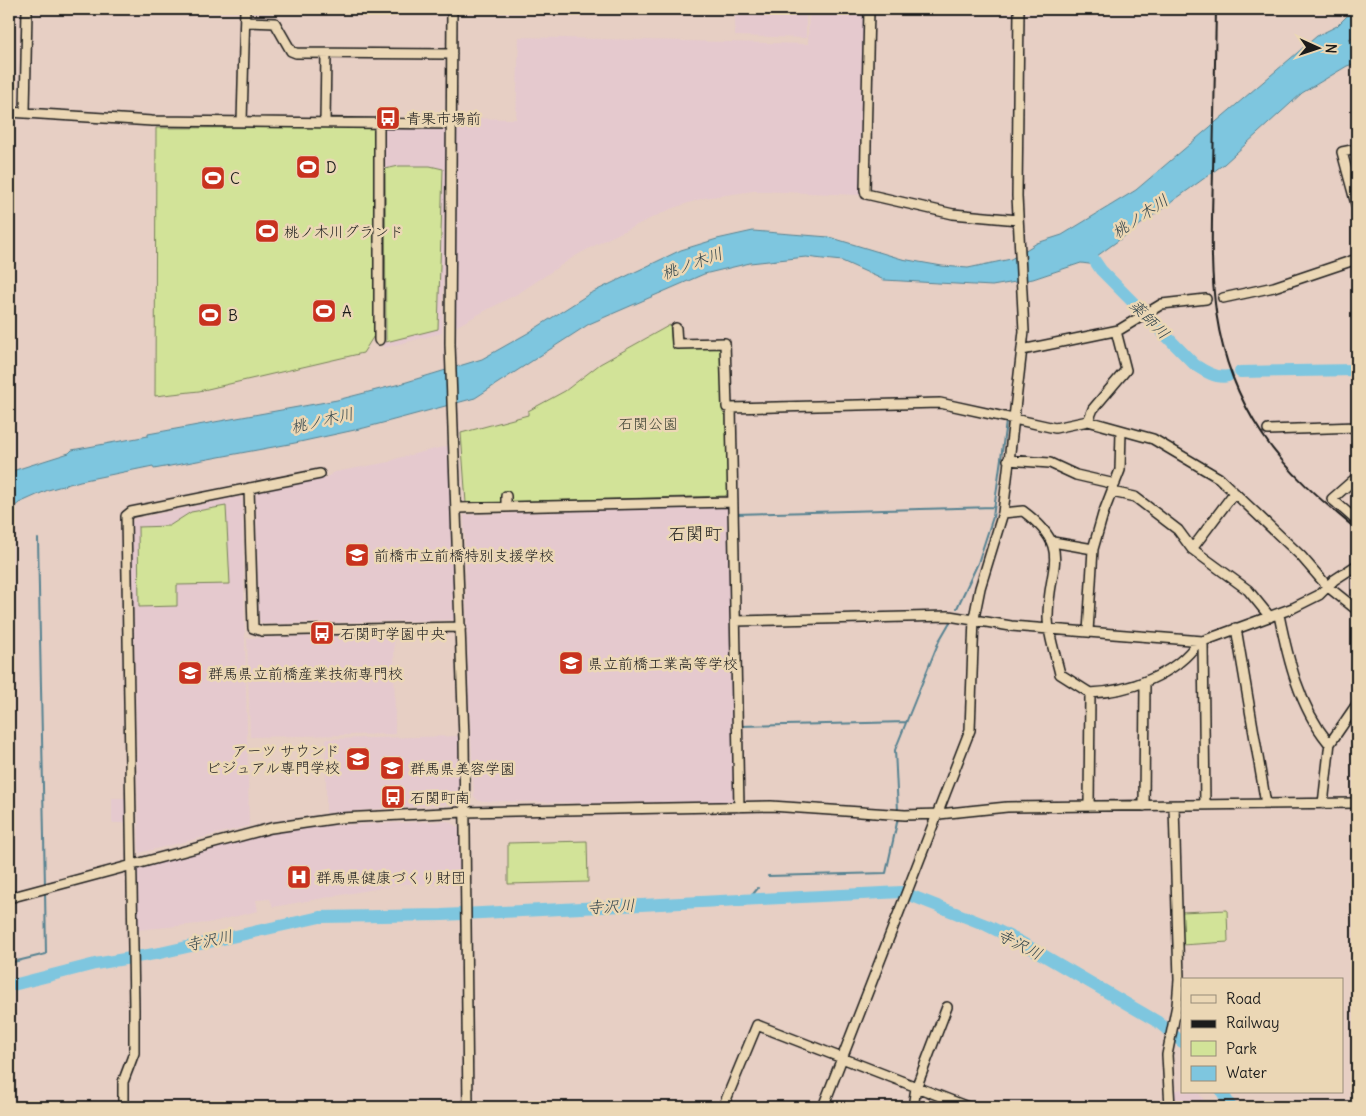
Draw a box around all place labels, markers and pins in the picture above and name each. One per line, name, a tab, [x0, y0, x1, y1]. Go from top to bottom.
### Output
bus stop icon: 青果市場前	[375, 105, 401, 131]
place label: 青果市場前	[406, 109, 481, 128]
sports icon: D	[295, 154, 321, 180]
place label: D	[326, 158, 337, 177]
sports icon: C	[200, 165, 226, 191]
place label: C	[230, 169, 240, 188]
sports icon: 桃ノ木川グランド	[254, 218, 280, 244]
place label: 桃ノ木川グランド	[284, 222, 404, 241]
sports icon: A	[311, 298, 337, 324]
sports icon: B	[197, 302, 223, 328]
place label: A	[342, 302, 352, 321]
place label: B	[228, 306, 238, 325]
school or university icon: 前橋市立前橋特別支援学校	[344, 542, 370, 568]
place label: 前橋市立前橋特別支援学校	[374, 546, 554, 565]
bus stop icon: 石関町学園中央	[309, 620, 335, 646]
place label: 石関町学園中央	[340, 624, 445, 643]
school or university icon: 県立前橋工業高等学校	[558, 650, 584, 676]
place label: 県立前橋工業高等学校	[588, 654, 738, 673]
school or university icon: 群馬県立前橋産業技術専門校	[177, 660, 203, 686]
place label: 群馬県立前橋産業技術専門校	[208, 664, 403, 683]
place label: アーツ サウンド ビジュアル専門学校	[206, 741, 340, 777]
school or university icon: アーツ サウンド ビジュアル専門学校	[345, 746, 371, 772]
school or university icon: 群馬県美容学園	[379, 755, 405, 781]
place label: 群馬県美容学園	[410, 759, 515, 778]
bus stop icon: 石関町南	[380, 784, 406, 810]
place label: 石関町南	[410, 788, 470, 807]
hospital icon: 群馬県健康づくり財団	[286, 864, 312, 890]
place label: 群馬県健康づくり財団	[316, 868, 466, 887]

